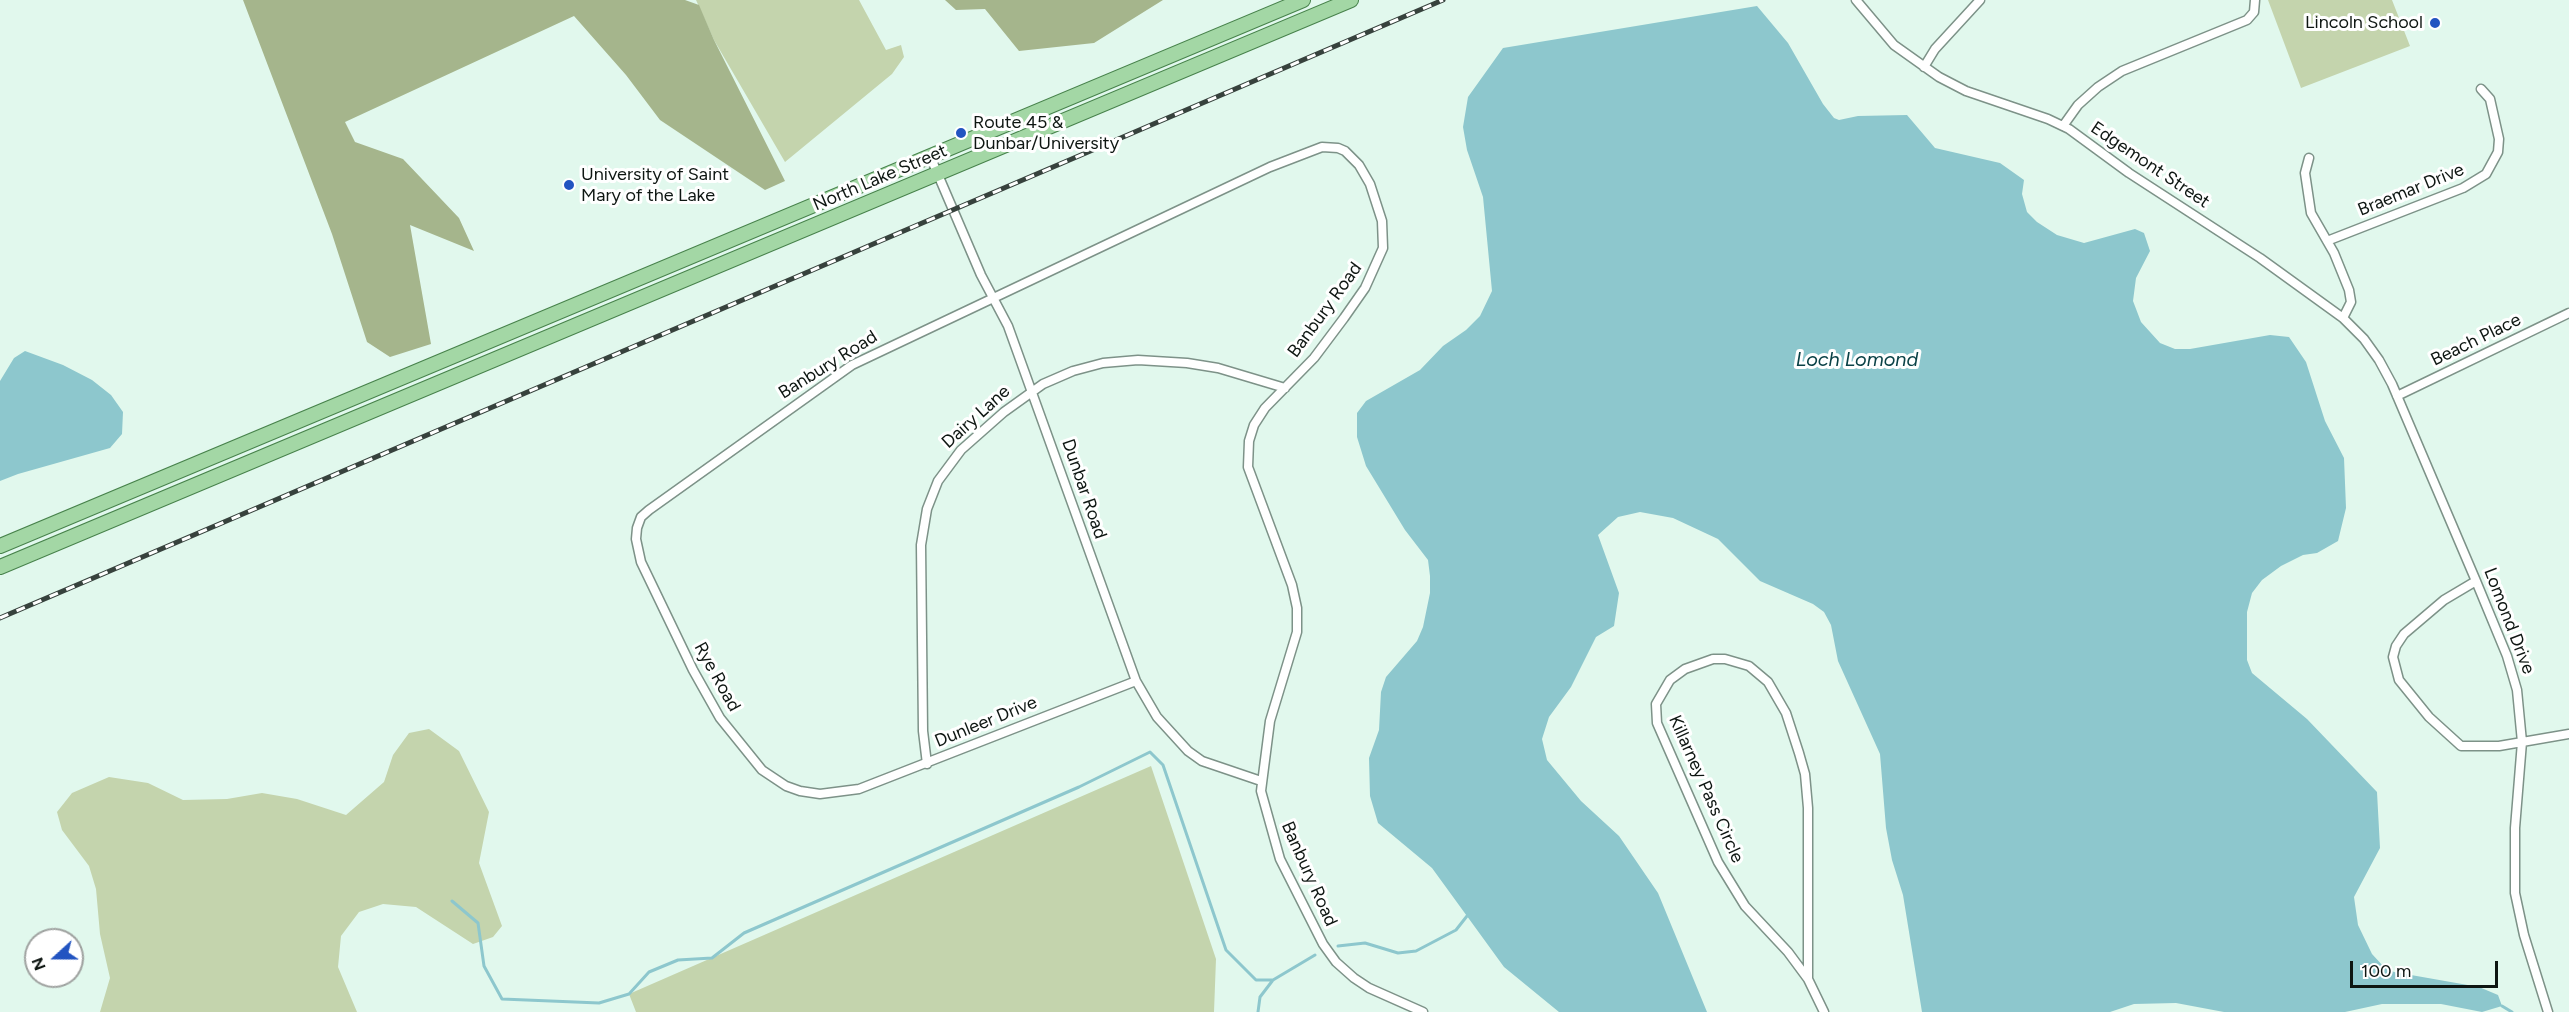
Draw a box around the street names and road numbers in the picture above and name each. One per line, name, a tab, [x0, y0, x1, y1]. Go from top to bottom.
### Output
street label: Edgemont Street	[2086, 117, 2214, 213]
street label: North Lake Street	[810, 140, 950, 216]
street label: Braemar Drive	[2355, 159, 2467, 221]
street label: Banbury Road	[1283, 258, 1367, 362]
street label: Beach Place	[2428, 309, 2524, 371]
street label: Banbury Road	[775, 326, 881, 404]
street label: Dairy Lane	[938, 381, 1014, 453]
street label: Dunbar Road	[1057, 436, 1111, 542]
street label: Lomond Drive	[2479, 565, 2539, 677]
street label: Rye Road	[689, 638, 745, 716]
street label: Dunleer Drive	[932, 692, 1040, 752]
street label: Killarney Pass Circle	[1664, 712, 1748, 866]
street label: Banbury Road	[1276, 818, 1342, 930]

